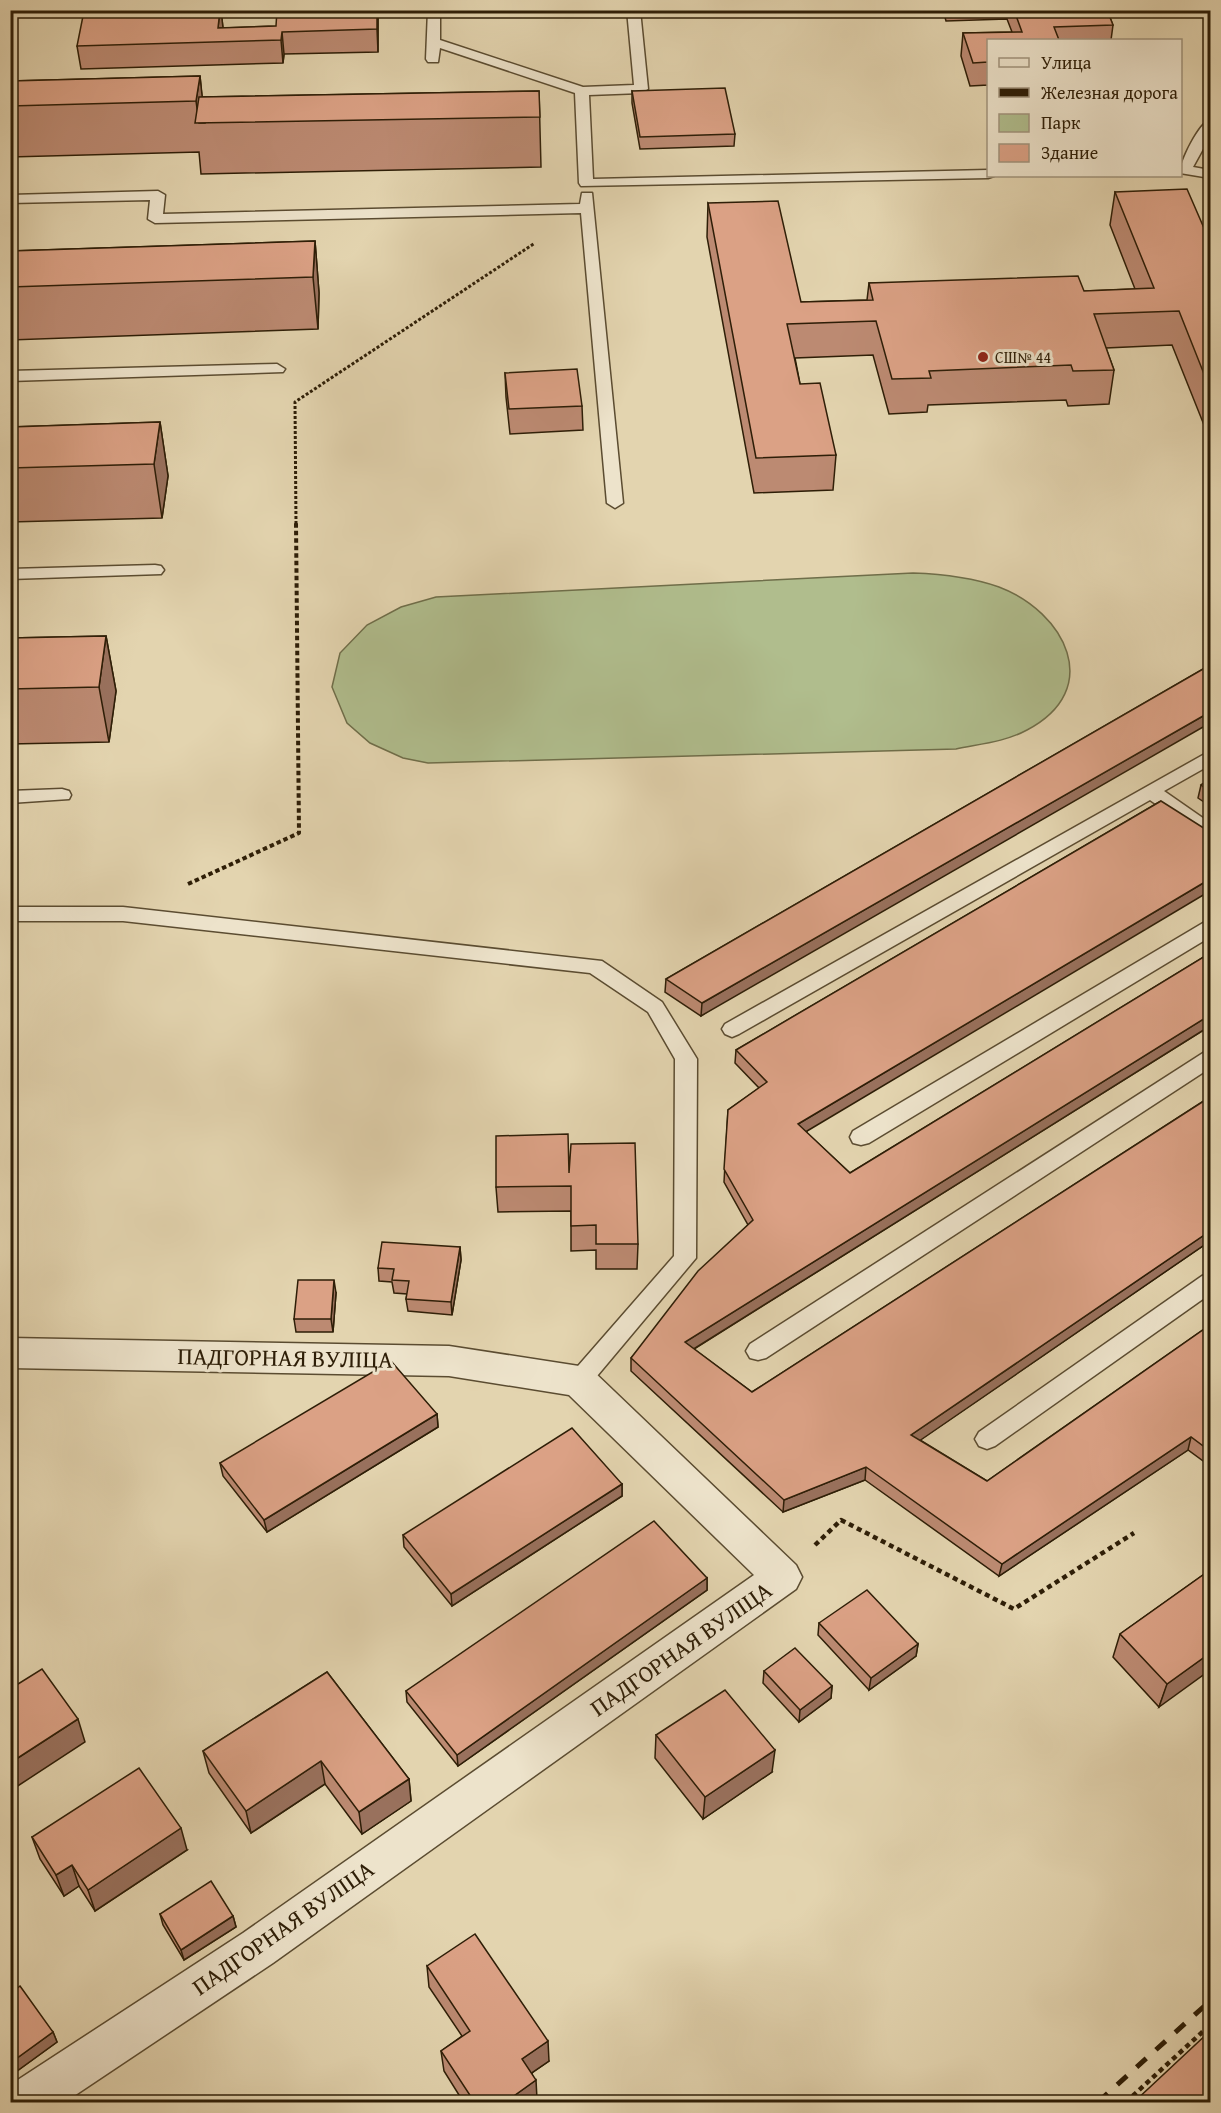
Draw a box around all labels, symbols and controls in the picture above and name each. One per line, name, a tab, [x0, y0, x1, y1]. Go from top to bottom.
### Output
legend	[987, 39, 1182, 177]
text: Улица	[1041, 49, 1092, 76]
text: Железная дорога	[1040, 79, 1178, 106]
text: Парк	[1041, 109, 1081, 136]
text: Здание	[1041, 139, 1098, 166]
place label: СШ№ 44	[995, 345, 1051, 369]
marker: СШ№ 44	[976, 350, 990, 364]
street label: ПАДГОРНАЯ ВУЛІЦА	[177, 1338, 393, 1377]
street label: ПАДГОРНАЯ ВУЛІЦА	[583, 1572, 779, 1725]
street label: ПАДГОРНАЯ ВУЛІЦА	[185, 1851, 381, 2004]

